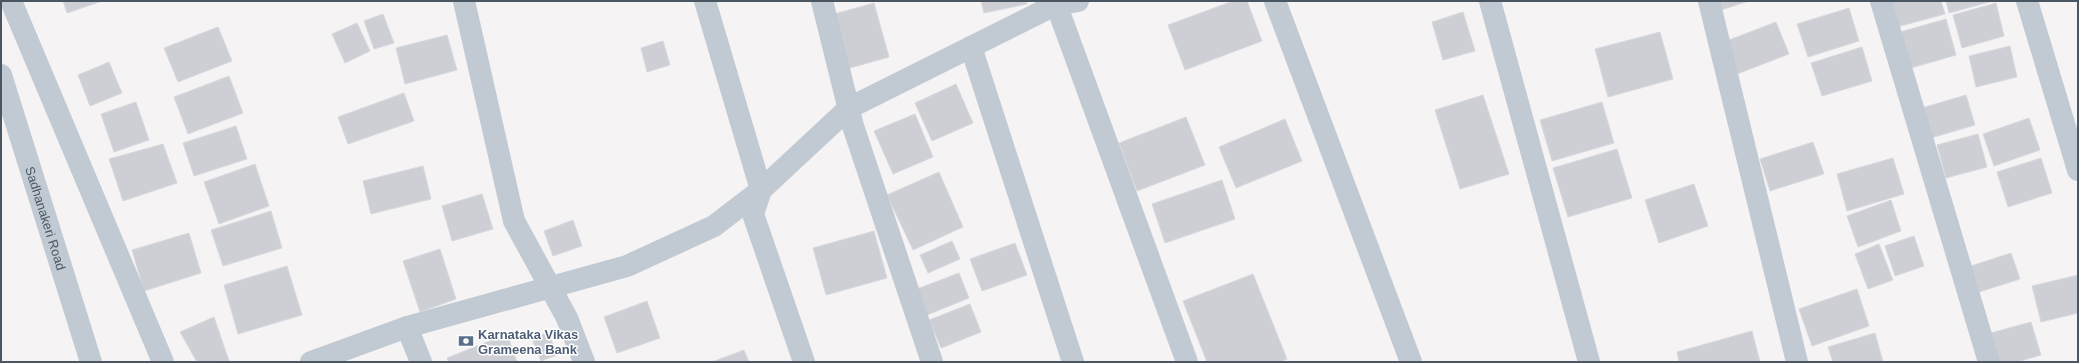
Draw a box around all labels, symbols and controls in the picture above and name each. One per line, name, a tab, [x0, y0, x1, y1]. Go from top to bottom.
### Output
street label: Sadhanakeri Road	[22, 165, 69, 272]
place label: Karnataka Vikas Grameena Bank	[478, 327, 578, 357]
bank icon: Karnataka Vikas Grameena Bank	[457, 332, 475, 350]

